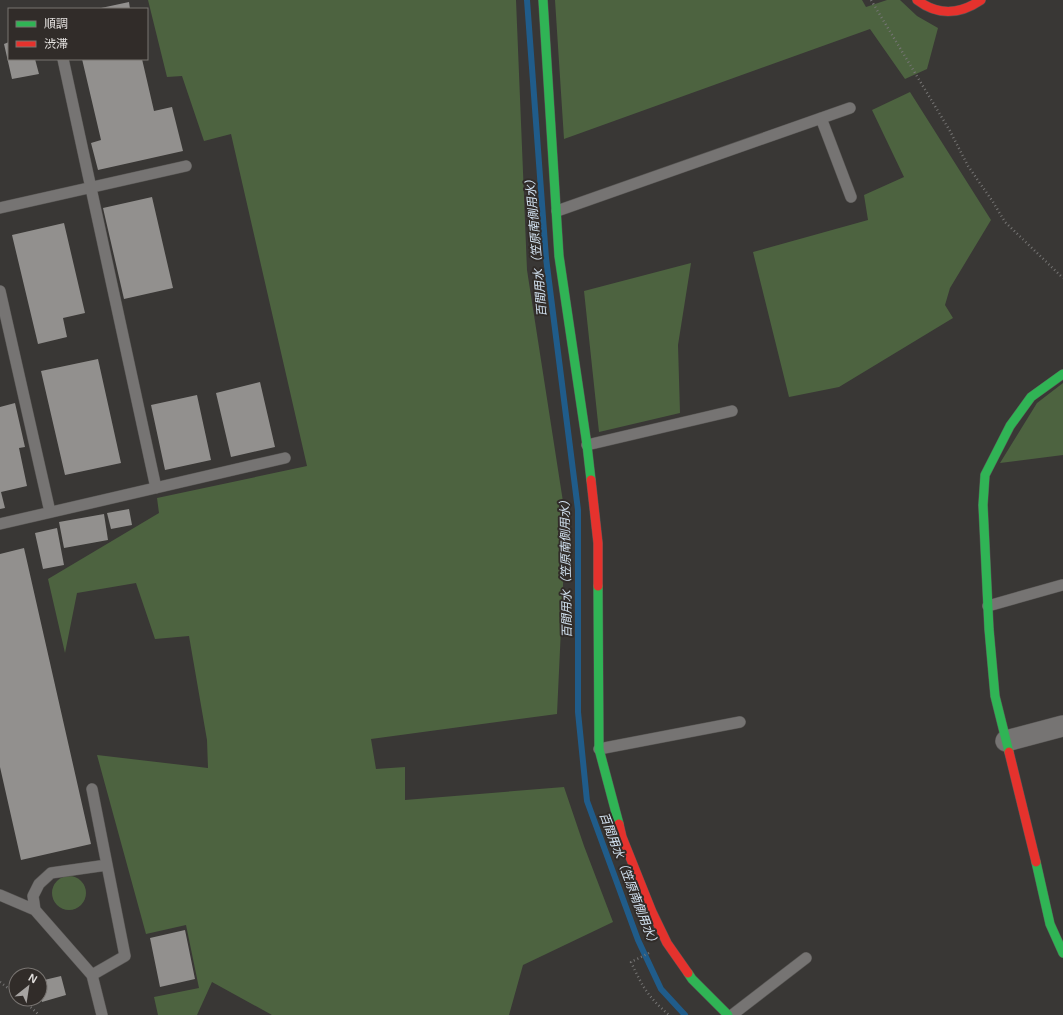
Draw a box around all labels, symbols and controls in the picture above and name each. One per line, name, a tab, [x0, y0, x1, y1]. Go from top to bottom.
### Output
legend	[8, 8, 148, 60]
text: 順調	[44, 17, 68, 31]
text: 渋滞	[44, 37, 68, 51]
water label: 百間用水（笠原南側用水）	[523, 173, 549, 317]
water label: 百間用水（笠原南側用水）	[558, 494, 574, 638]
water label: 百間用水（笠原南側用水）	[597, 810, 661, 950]
north arrow	[8, 967, 48, 1007]
text: N	[27, 971, 39, 986]

